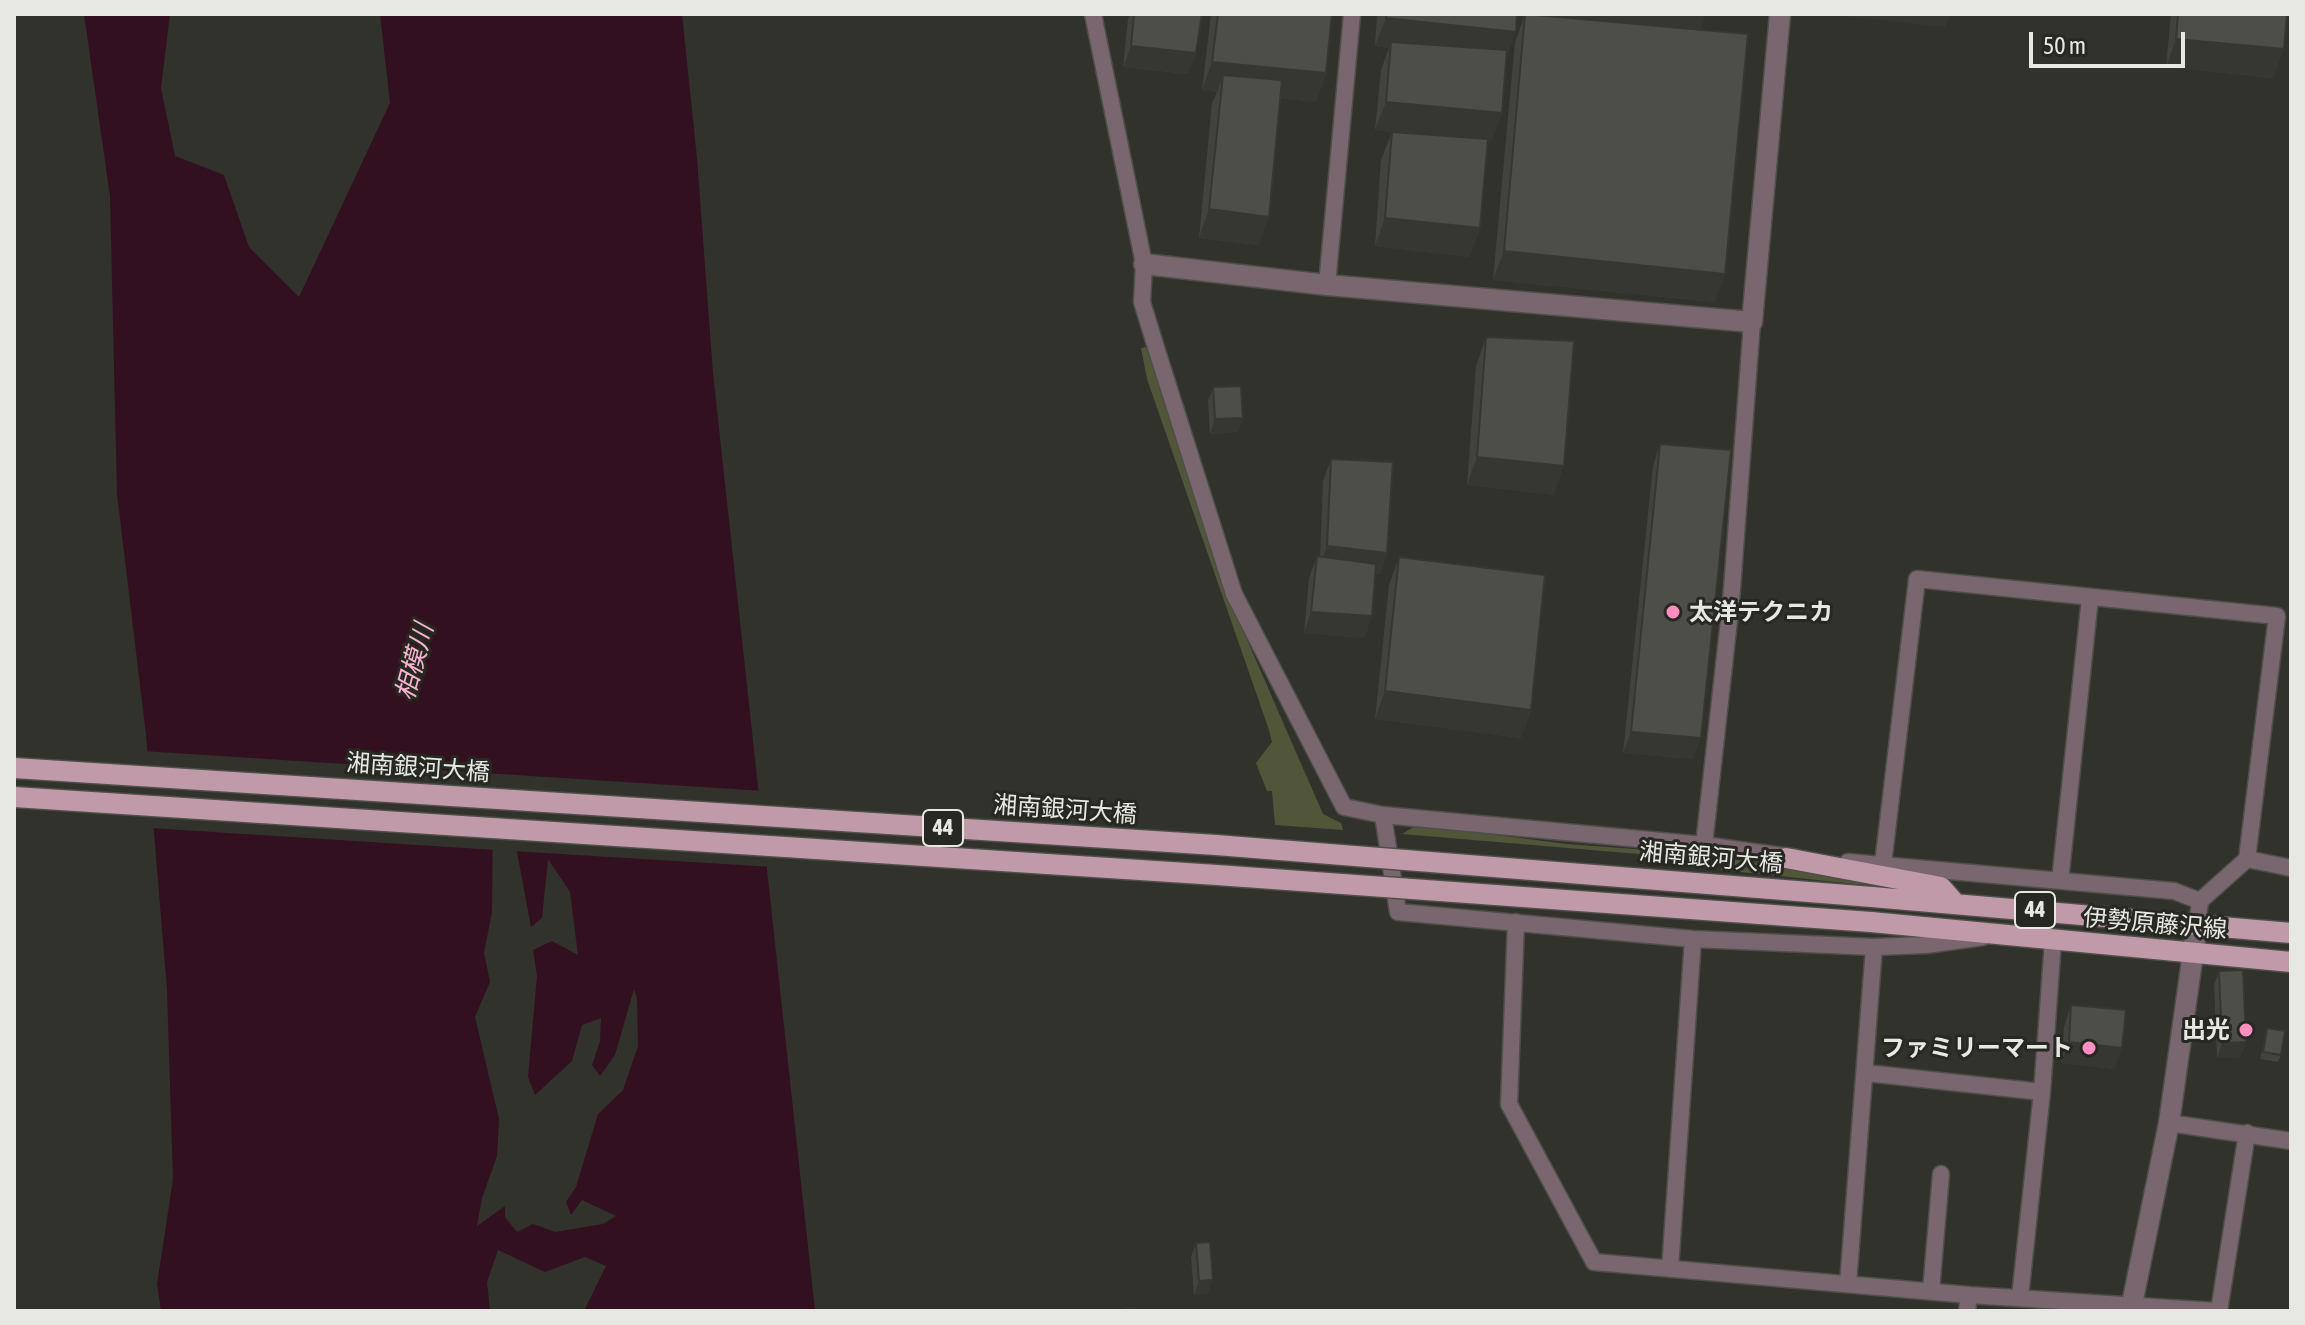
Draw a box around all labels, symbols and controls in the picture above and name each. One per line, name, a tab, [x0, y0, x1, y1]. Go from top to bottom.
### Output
scale bar	[2033, 16, 2189, 66]
text: 50 m	[2043, 32, 2086, 59]
place label: 太洋テクニカ	[1689, 598, 1833, 626]
marker: 太洋テクニカ	[1664, 603, 1682, 621]
water label: 相模川	[390, 620, 440, 704]
street label: 湘南銀河大橋	[345, 749, 491, 787]
street label: 湘南銀河大橋	[992, 791, 1138, 829]
road number: 44	[923, 810, 963, 846]
street label: 湘南銀河大橋	[1638, 837, 1784, 879]
road number: 44	[2015, 892, 2055, 928]
street label: 伊勢原藤沢線	[2082, 903, 2228, 945]
place label: 出光	[2182, 1016, 2230, 1044]
marker: 出光	[2237, 1021, 2255, 1039]
place label: ファミリーマート	[1881, 1034, 2073, 1062]
marker: ファミリーマート	[2080, 1039, 2098, 1057]

